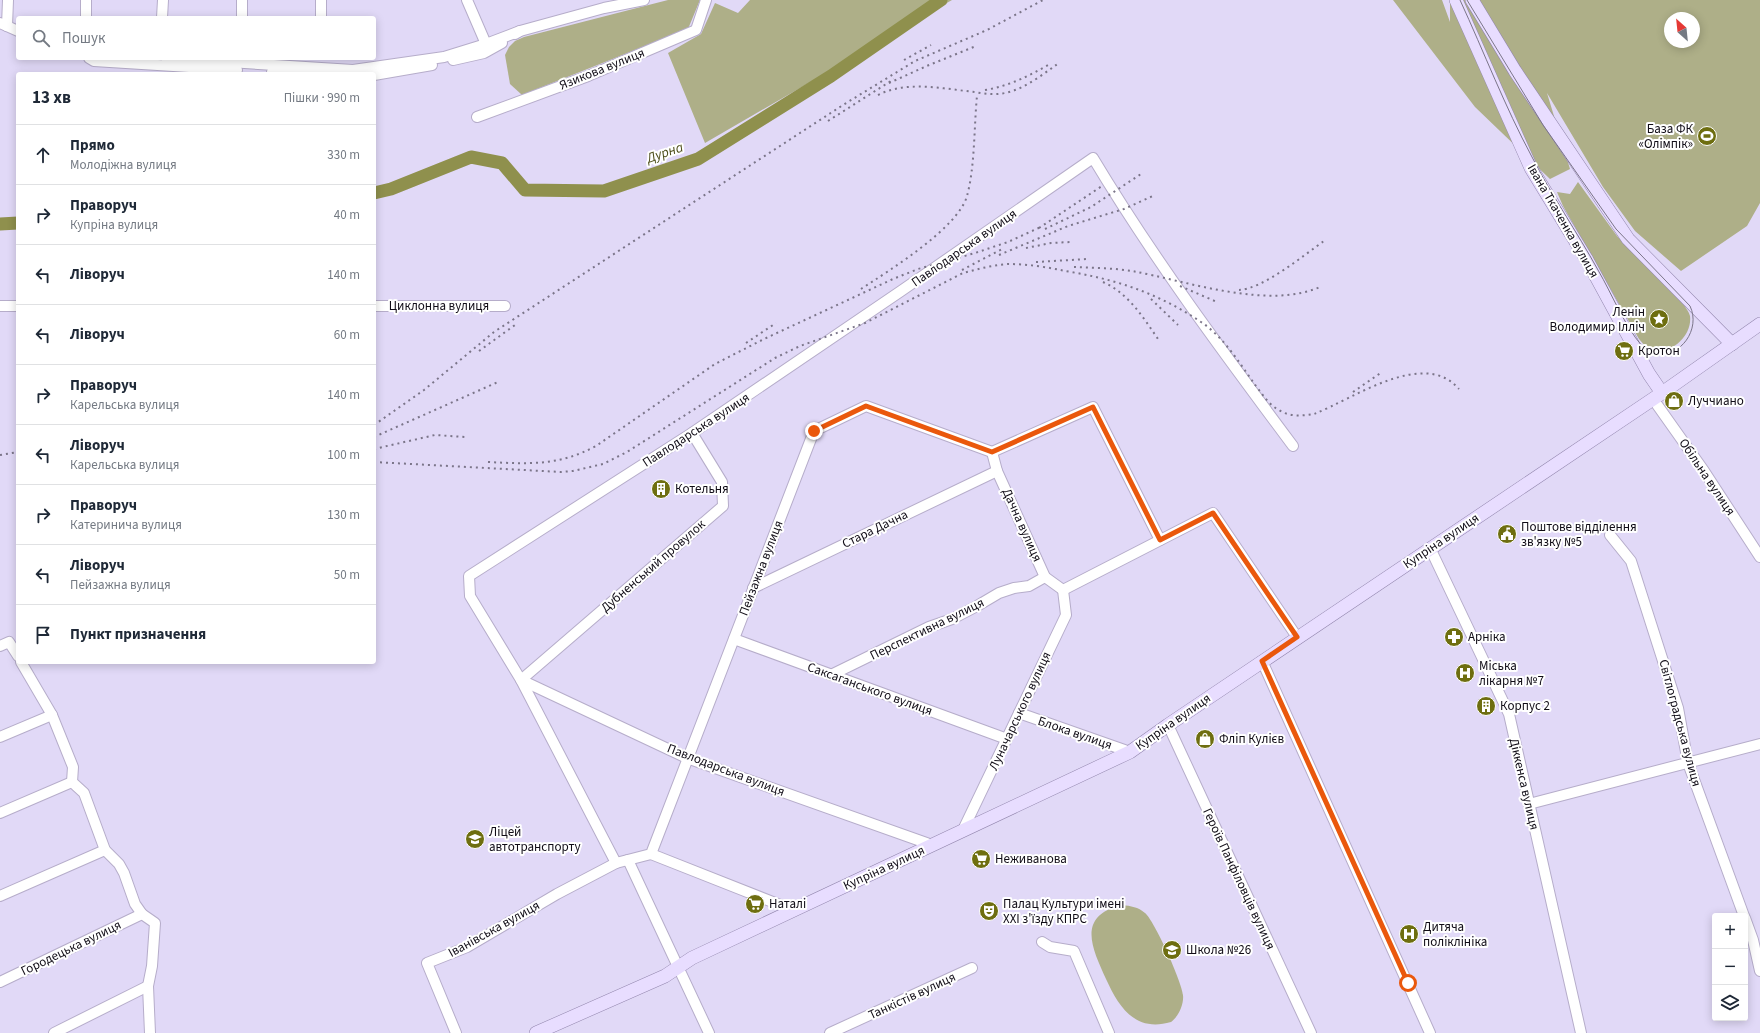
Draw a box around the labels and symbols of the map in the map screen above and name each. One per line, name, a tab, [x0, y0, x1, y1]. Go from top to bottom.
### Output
north arrow	[1664, 12, 1700, 48]
street label: Язикова вулиця	[557, 44, 647, 94]
place label: База ФК «Олімпік»	[1638, 120, 1693, 153]
sports icon: База ФК «Олімпік»	[1696, 125, 1718, 147]
water label: Дурна	[643, 137, 686, 169]
street label: Івана Ткаченка вулиця	[1523, 161, 1603, 281]
street label: Павлодарська вулиця	[908, 205, 1020, 291]
street label: Циклонна вулиця	[389, 297, 489, 315]
place label: Ленін Володимир Ілліч	[1550, 303, 1645, 336]
place icon: Ленін Володимир Ілліч	[1648, 308, 1670, 330]
supermarket icon: Кротон	[1613, 340, 1635, 362]
place label: Кротон	[1638, 342, 1680, 360]
street label: Павлодарська вулиця	[639, 388, 753, 472]
shop icon: Луччиано	[1663, 390, 1685, 412]
place label: Луччиано	[1688, 392, 1744, 410]
route end	[805, 422, 823, 440]
street label: Обільна вулиця	[1675, 435, 1739, 519]
building icon: Котельня	[650, 478, 672, 500]
place label: Котельня	[675, 480, 729, 498]
street label: Дачна вулиця	[998, 485, 1046, 565]
street label: Стара Дачна	[839, 505, 911, 553]
street label: Купріна вулиця	[1399, 509, 1483, 573]
street label: Дубненський провулок	[597, 515, 710, 616]
street label: Пейзажна вулиця	[735, 518, 787, 618]
place label: Поштове відділення зв'язку №5	[1521, 518, 1637, 551]
public building icon: Поштове відділення зв'язку №5	[1496, 523, 1518, 545]
street label: Перспективна вулиця	[867, 594, 987, 664]
pharmacy icon: Арніка	[1443, 626, 1465, 648]
place label: Арніка	[1468, 628, 1506, 646]
street label: Луначарського вулиця	[985, 649, 1055, 773]
place label: Міська лікарня №7	[1479, 657, 1544, 690]
street label: Світлоградська вулиця	[1654, 657, 1706, 789]
street label: Саксаганського вулиця	[805, 658, 935, 720]
hospital icon: Міська лікарня №7	[1454, 662, 1476, 684]
street label: Купріна вулиця	[1132, 689, 1214, 755]
building icon: Корпус 2	[1475, 695, 1497, 717]
place label: Корпус 2	[1500, 697, 1550, 715]
street label: Блока вулиця	[1035, 712, 1115, 754]
shop icon: Фліп Кулієв	[1194, 728, 1216, 750]
place label: Фліп Кулієв	[1219, 730, 1285, 748]
street label: Діккенса вулиця	[1505, 736, 1543, 832]
street label: Павлодарська вулиця	[665, 739, 787, 801]
street label: Героїв Панфіловців вулиця	[1198, 805, 1280, 953]
place label: Ліцей автотранспорту	[489, 823, 581, 856]
school or university icon: Ліцей автотранспорту	[464, 828, 486, 850]
street label: Купріна вулиця	[840, 841, 928, 895]
supermarket icon: Неживанова	[970, 848, 992, 870]
place label: Неживанова	[995, 850, 1067, 868]
supermarket icon: Наталі	[744, 893, 766, 915]
place label: Наталі	[769, 895, 806, 913]
place label: Палац Культури імені XXI з'їзду КПРС	[1003, 895, 1124, 928]
street label: Іванівська вулиця	[445, 896, 543, 962]
theatre icon: Палац Культури імені XXI з'їзду КПРС	[978, 900, 1000, 922]
street label: Городецька вулиця	[18, 916, 124, 980]
place label: Дитяча поліклініка	[1423, 918, 1487, 951]
hospital icon: Дитяча поліклініка	[1398, 923, 1420, 945]
school or university icon: Школа №26	[1161, 939, 1183, 961]
place label: Школа №26	[1186, 941, 1251, 959]
street label: Танкістів вулиця	[865, 968, 959, 1024]
route start	[1399, 974, 1417, 992]

